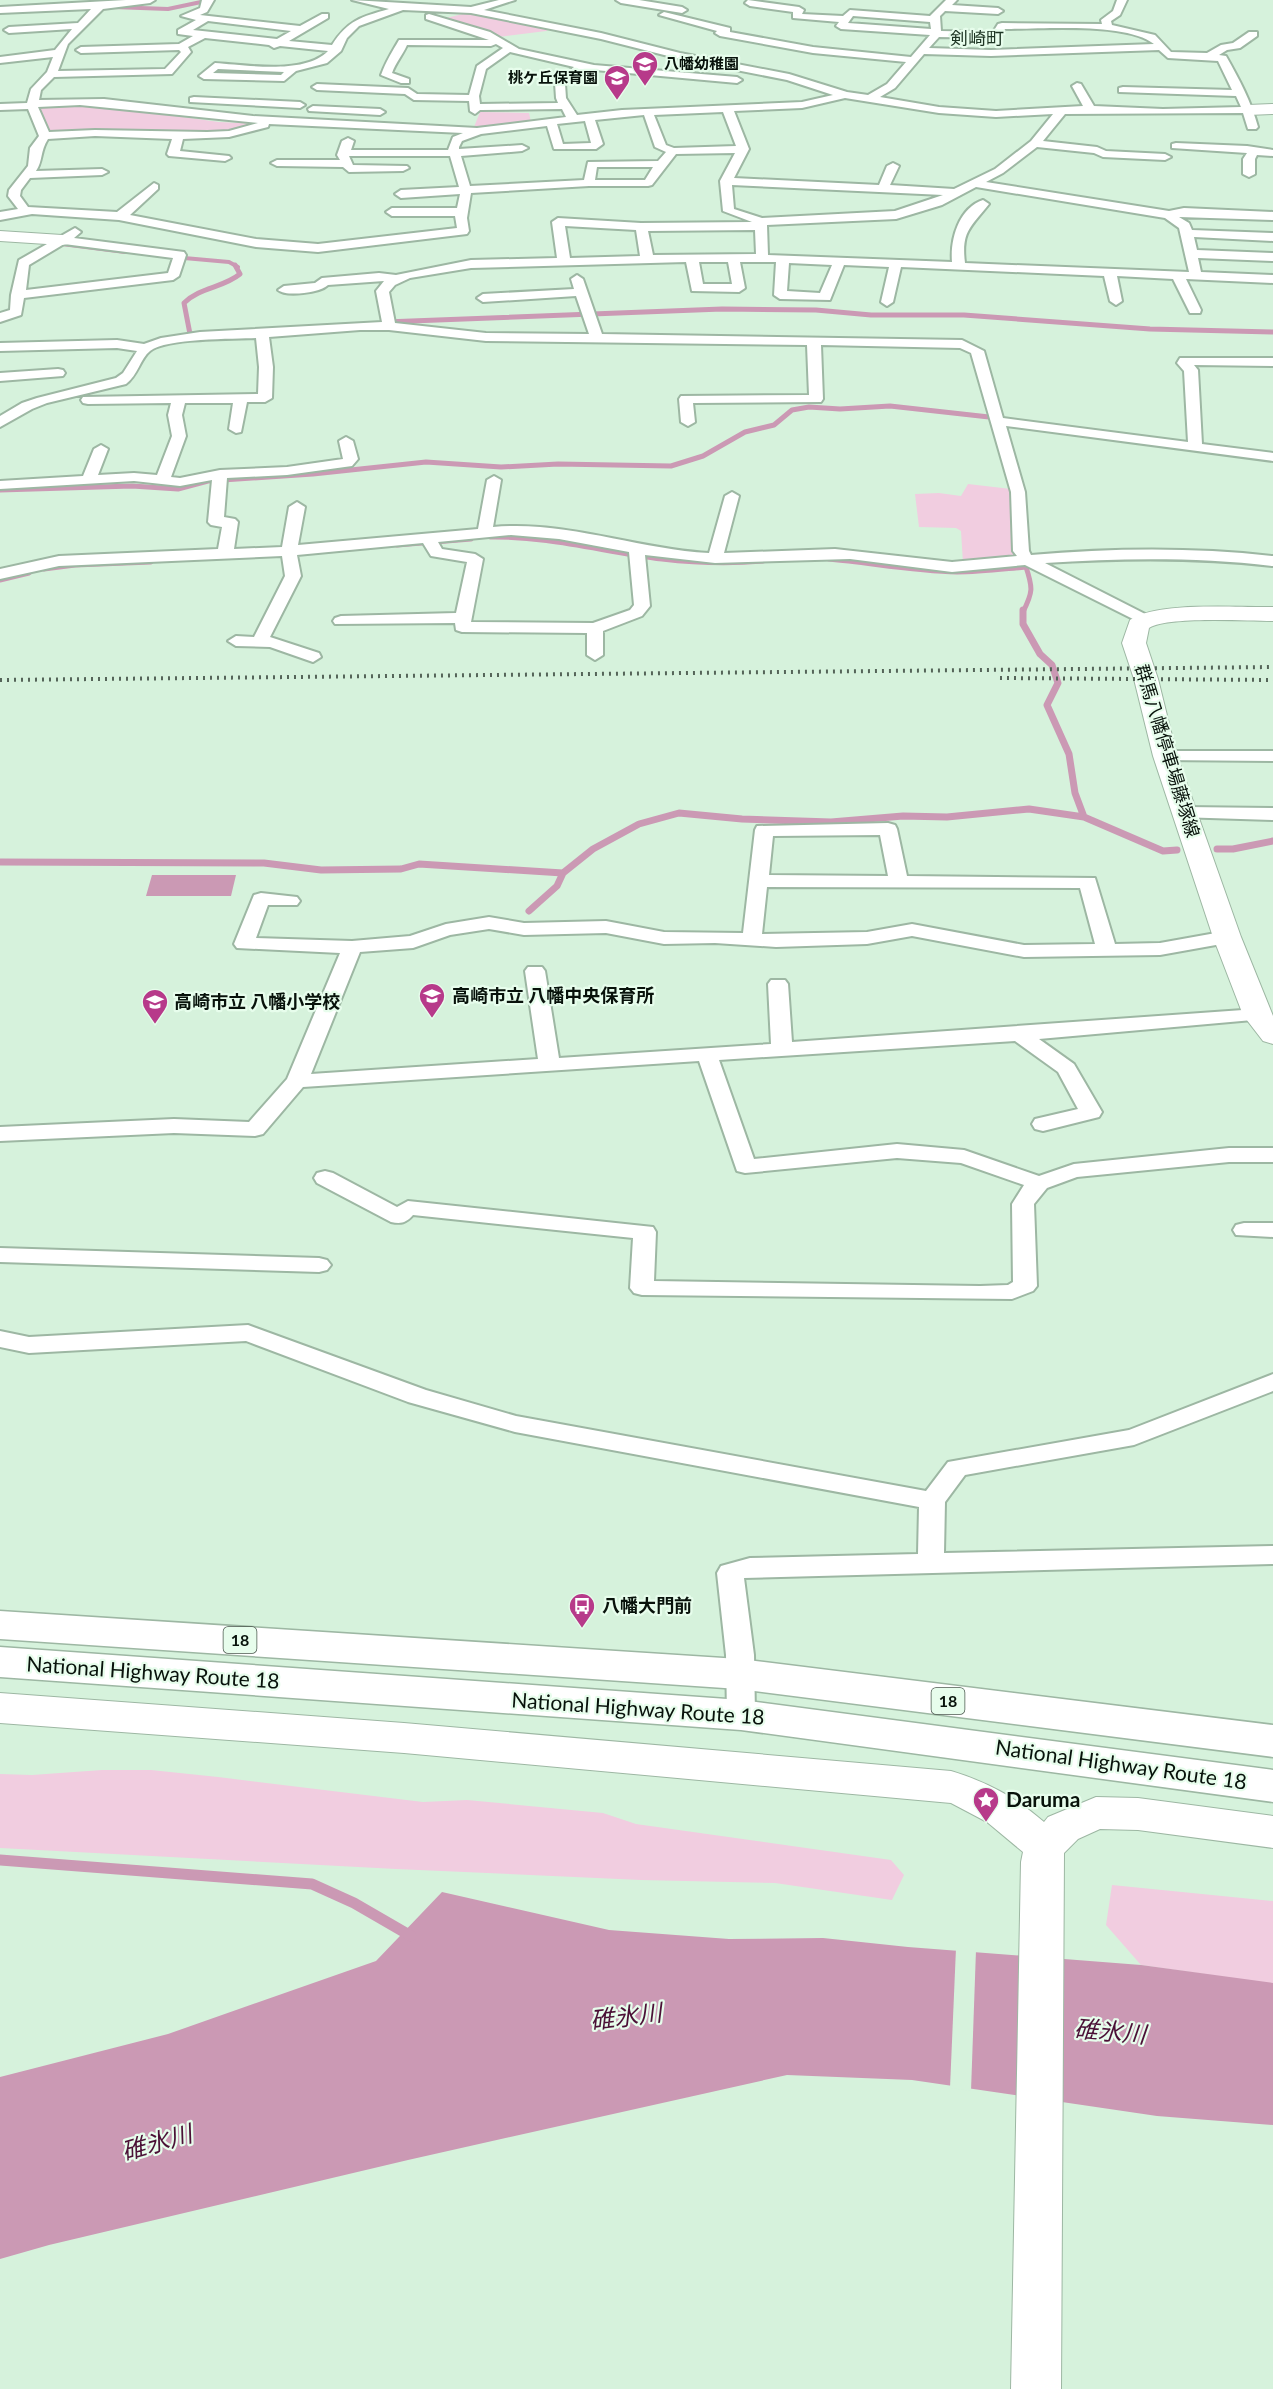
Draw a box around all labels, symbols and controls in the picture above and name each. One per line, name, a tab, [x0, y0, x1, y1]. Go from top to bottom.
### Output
district label: 剣崎町	[950, 27, 1004, 49]
school or university icon: 八幡幼稚園	[630, 49, 660, 87]
place label: 八幡幼稚園	[664, 54, 739, 72]
school or university icon: 桃ケ丘保育園	[602, 63, 632, 101]
place label: 桃ケ丘保育園	[508, 68, 598, 86]
street label: 群馬八幡停車場藤塚線	[1131, 661, 1205, 840]
school or university icon: 高崎市立 八幡中央保育所	[417, 981, 447, 1019]
place label: 高崎市立 八幡中央保育所	[452, 984, 654, 1006]
school or university icon: 高崎市立 八幡小学校	[140, 987, 170, 1025]
place label: 高崎市立 八幡小学校	[174, 990, 340, 1012]
bus stop icon: 八幡大門前	[567, 1591, 597, 1629]
place label: 八幡大門前	[602, 1594, 692, 1616]
road number: 18	[224, 1627, 256, 1653]
street label: National Highway Route 18	[26, 1650, 280, 1693]
street label: National Highway Route 18	[511, 1686, 765, 1729]
road number: 18	[932, 1688, 964, 1714]
street label: National Highway Route 18	[994, 1733, 1248, 1794]
place icon: Daruma	[971, 1785, 1001, 1823]
place label: Daruma	[1006, 1786, 1080, 1811]
water label: 碓氷川	[588, 1996, 666, 2034]
water label: 碓氷川	[1073, 2013, 1150, 2048]
water label: 碓氷川	[118, 2117, 198, 2165]

